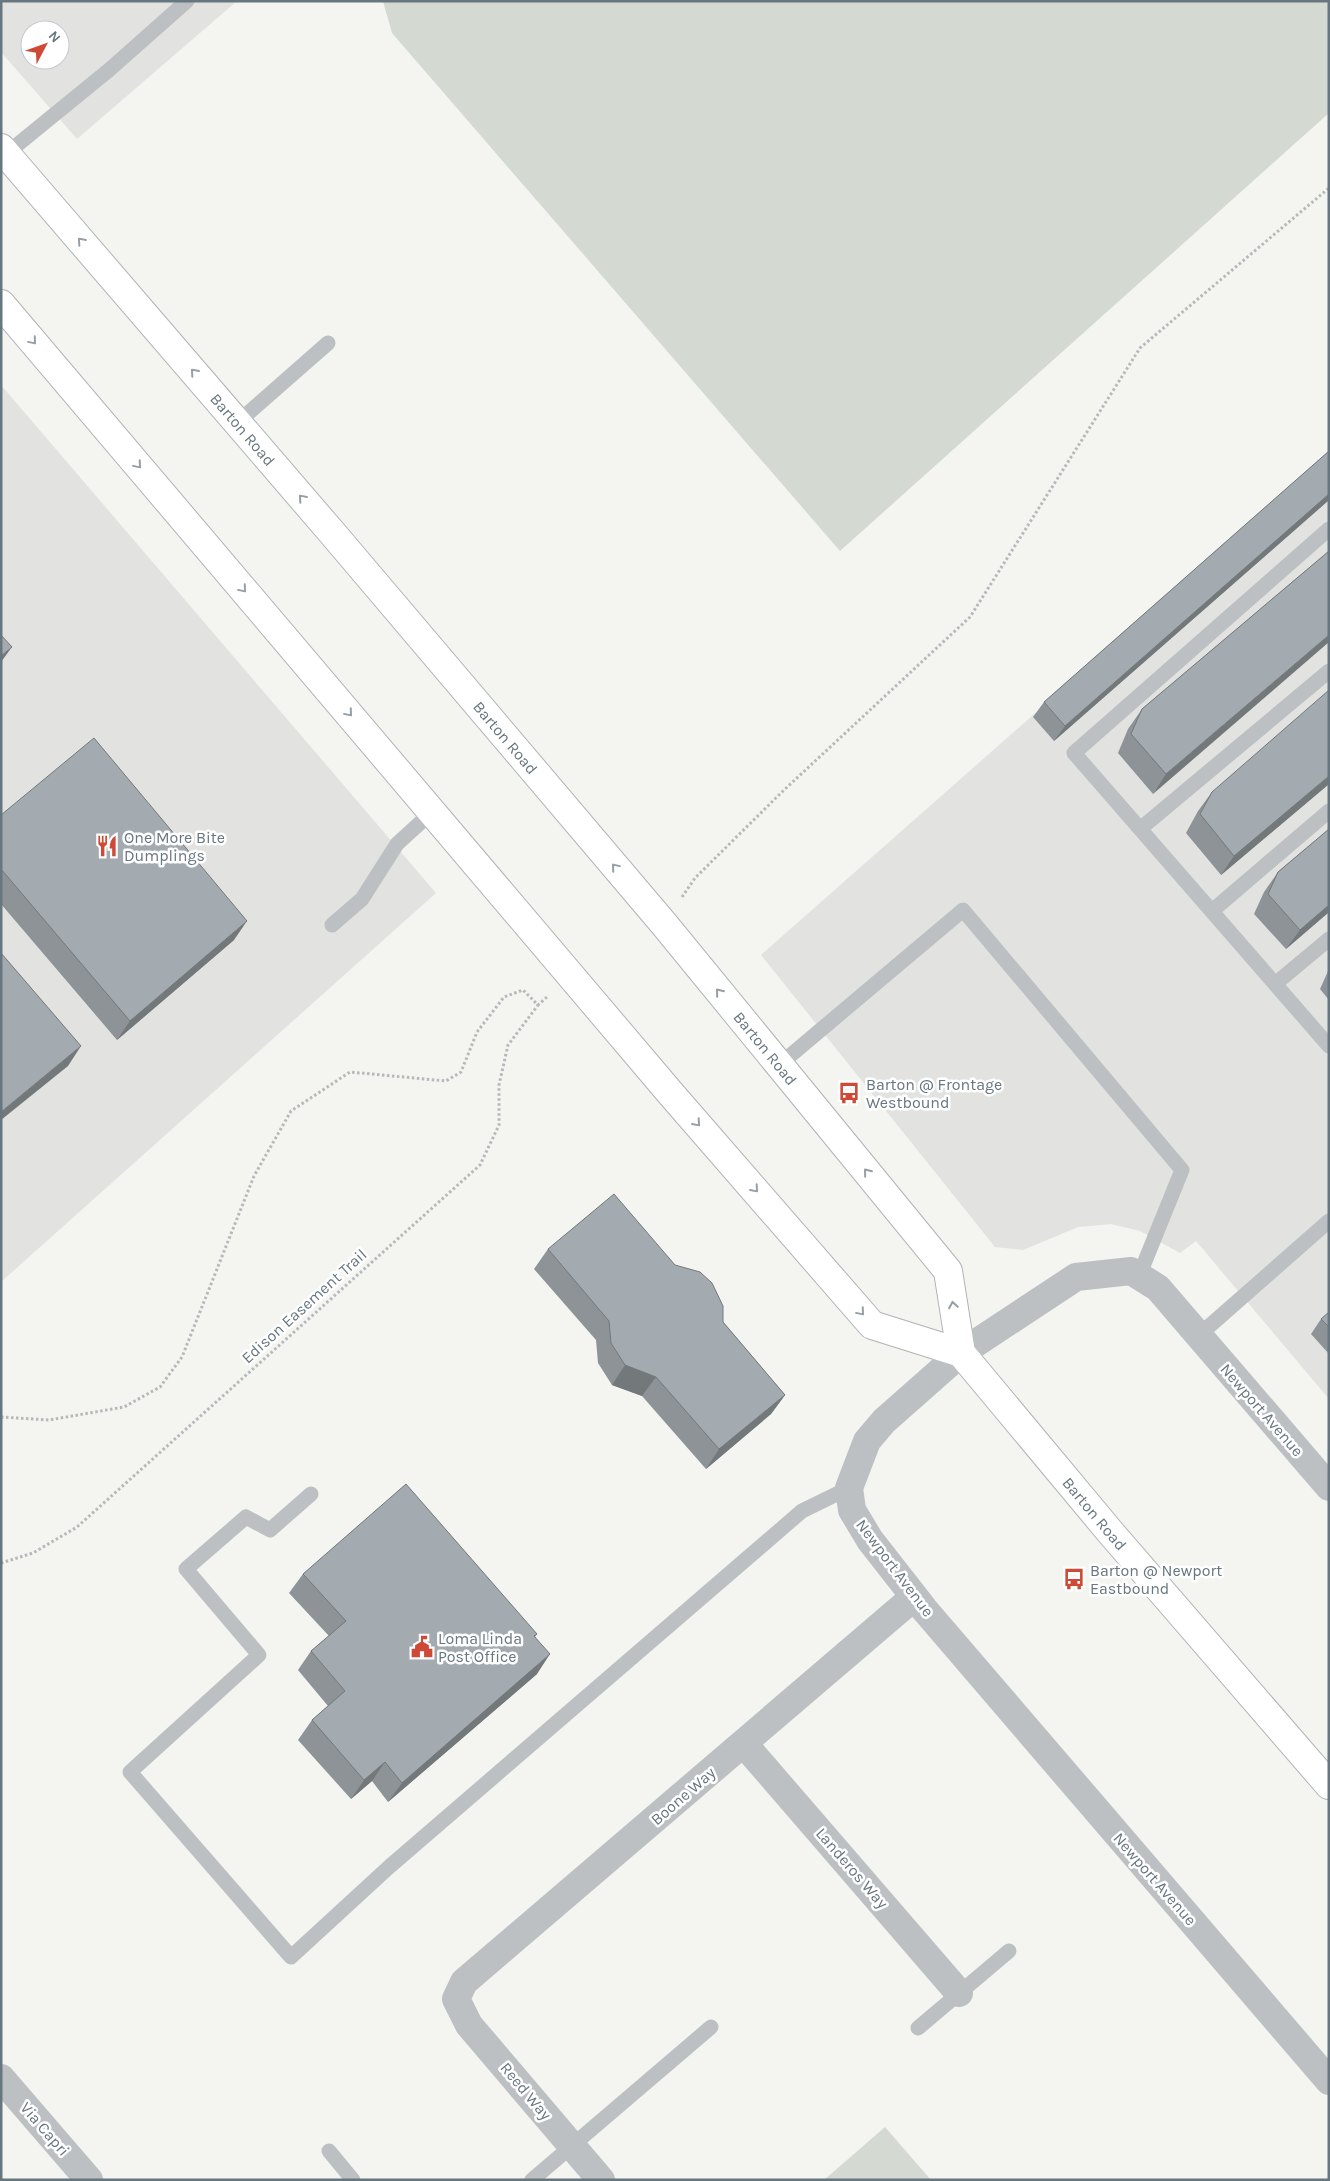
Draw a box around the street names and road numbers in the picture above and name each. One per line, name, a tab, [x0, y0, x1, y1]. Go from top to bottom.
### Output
street label: Barton Road	[207, 389, 279, 469]
street label: Barton Road	[469, 697, 542, 778]
street label: Barton Road	[730, 1007, 801, 1089]
street label: Edison Easement Trail	[238, 1245, 370, 1367]
street label: Newport Avenue	[1216, 1360, 1308, 1460]
street label: Barton Road	[1059, 1473, 1131, 1554]
street label: Newport Avenue	[852, 1516, 938, 1620]
street label: Boone Way	[647, 1763, 720, 1829]
street label: Landeros Way	[812, 1824, 892, 1913]
street label: Newport Avenue	[1109, 1829, 1201, 1929]
street label: Reed Way	[496, 2058, 556, 2124]
street label: Via Capri	[17, 2098, 73, 2160]

